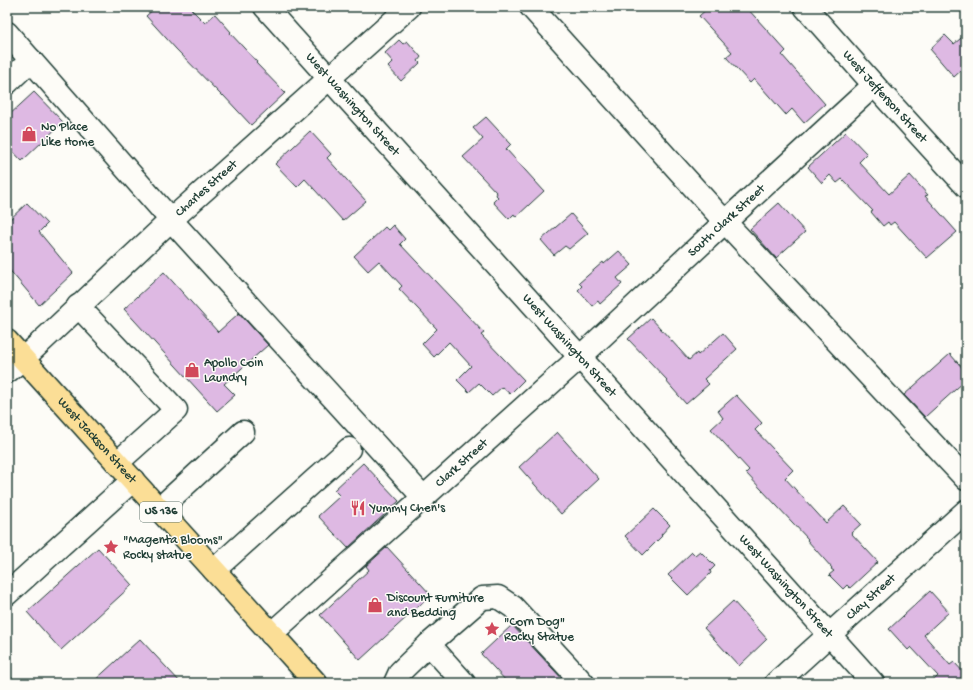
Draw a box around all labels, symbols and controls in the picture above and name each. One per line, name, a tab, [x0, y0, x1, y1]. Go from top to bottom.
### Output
street label: West Jefferson Street	[839, 47, 932, 147]
street label: West Washington Street	[302, 50, 404, 160]
place label: No Place Like Home	[41, 120, 95, 150]
shop icon: No Place Like Home	[20, 125, 38, 143]
street label: Charles Street	[172, 156, 242, 220]
street label: South Clark Street	[685, 180, 769, 260]
street label: West Washington Street	[519, 291, 621, 401]
place label: Apollo Coin Laundry	[204, 356, 264, 386]
shop icon: Apollo Coin Laundry	[183, 361, 201, 379]
street label: West Jackson Street	[54, 394, 141, 488]
street label: Clark Street	[432, 435, 492, 491]
restaurant icon: Yummy Chen's	[349, 499, 367, 517]
place label: Yummy Chen's	[369, 501, 446, 516]
road number: US 136	[140, 502, 182, 522]
street label: West Washington Street	[736, 532, 837, 642]
place label: "Magenta Blooms" Rocky statue	[123, 533, 223, 563]
place icon: "Magenta Blooms" Rocky statue	[102, 538, 120, 556]
street label: Clay Street	[843, 570, 900, 623]
place label: Discount Furniture and Bedding	[386, 591, 484, 621]
shop icon: Discount Furniture and Bedding	[366, 596, 384, 614]
place label: "Corn Dog" Rocky Statue	[504, 615, 574, 645]
place icon: "Corn Dog" Rocky Statue	[483, 620, 501, 638]

